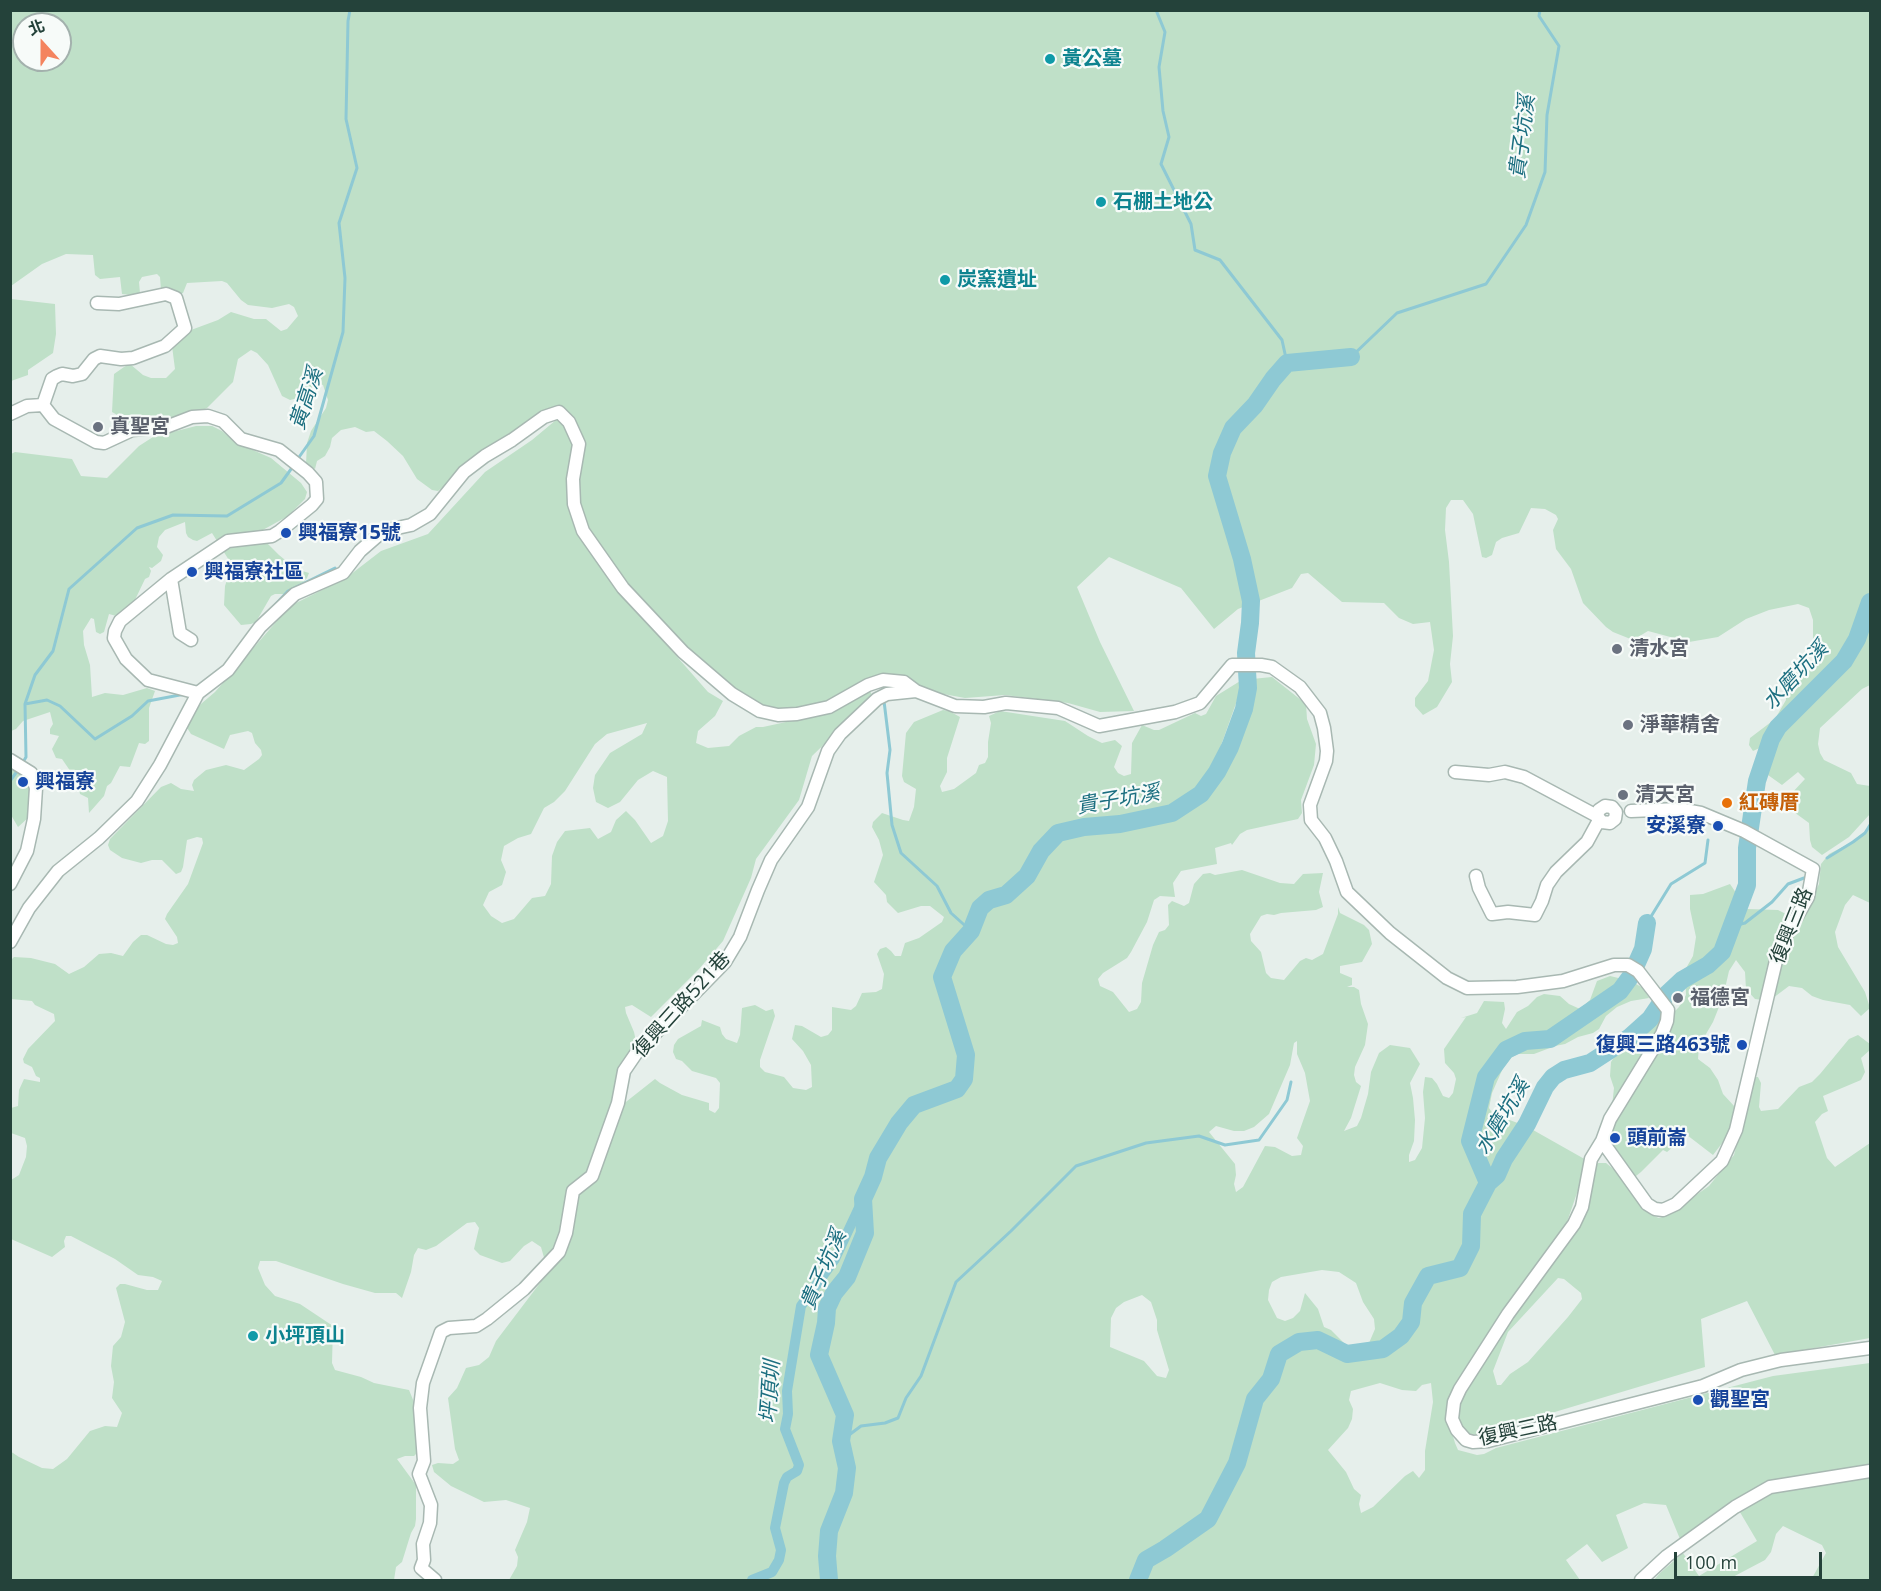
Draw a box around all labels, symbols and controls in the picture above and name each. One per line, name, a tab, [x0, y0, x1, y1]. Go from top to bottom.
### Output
north arrow	[12, 12, 72, 72]
text: 北	[25, 14, 48, 40]
place label: 黃公墓	[1062, 47, 1122, 71]
marker: 黃公墓	[1043, 52, 1057, 66]
water label: 貴子坑溪	[1505, 94, 1541, 180]
place label: 石棚土地公	[1113, 190, 1213, 214]
marker: 石棚土地公	[1094, 195, 1108, 209]
place label: 炭窯遺址	[957, 268, 1037, 292]
marker: 炭窯遺址	[938, 273, 952, 287]
water label: 黃高溪	[285, 365, 329, 433]
place label: 真聖宮	[110, 415, 170, 439]
marker: 真聖宮	[91, 420, 105, 434]
place label: 興福寮15號	[298, 521, 401, 545]
marker: 興福寮15號	[279, 526, 293, 540]
place label: 興福寮社區	[204, 560, 304, 584]
marker: 興福寮社區	[185, 565, 199, 579]
place label: 清水宮	[1629, 637, 1689, 661]
water label: 水磨坑溪	[1758, 637, 1834, 715]
marker: 清水宮	[1610, 642, 1624, 656]
place label: 淨華精舍	[1640, 713, 1720, 737]
marker: 淨華精舍	[1621, 718, 1635, 732]
place label: 興福寮	[35, 770, 95, 794]
marker: 興福寮	[16, 775, 30, 789]
water label: 貴子坑溪	[1074, 780, 1162, 820]
place label: 清天宮	[1635, 783, 1695, 807]
marker: 清天宮	[1616, 788, 1630, 802]
place label: 紅磚厝	[1739, 791, 1799, 815]
marker: 紅磚厝	[1720, 796, 1734, 810]
place label: 安溪寮	[1646, 814, 1706, 838]
marker: 安溪寮	[1711, 819, 1725, 833]
street label: 復興三路	[1766, 884, 1818, 968]
street label: 復興三路521巷	[628, 947, 736, 1063]
place label: 福德宮	[1690, 986, 1750, 1010]
marker: 福德宮	[1671, 991, 1685, 1005]
place label: 復興三路463號	[1596, 1033, 1730, 1057]
marker: 復興三路463號	[1735, 1038, 1749, 1052]
water label: 水磨坑溪	[1471, 1075, 1535, 1159]
place label: 頭前崙	[1627, 1126, 1687, 1150]
marker: 頭前崙	[1608, 1131, 1622, 1145]
water label: 貴子坑溪	[796, 1226, 852, 1314]
place label: 小坪頂山	[265, 1324, 345, 1348]
marker: 小坪頂山	[246, 1329, 260, 1343]
water label: 坪頂圳	[756, 1360, 786, 1424]
place label: 觀聖宮	[1710, 1388, 1770, 1412]
marker: 觀聖宮	[1691, 1393, 1705, 1407]
street label: 復興三路	[1476, 1411, 1560, 1451]
scale bar	[1677, 1540, 1826, 1578]
text: 100 m	[1685, 1550, 1737, 1574]

